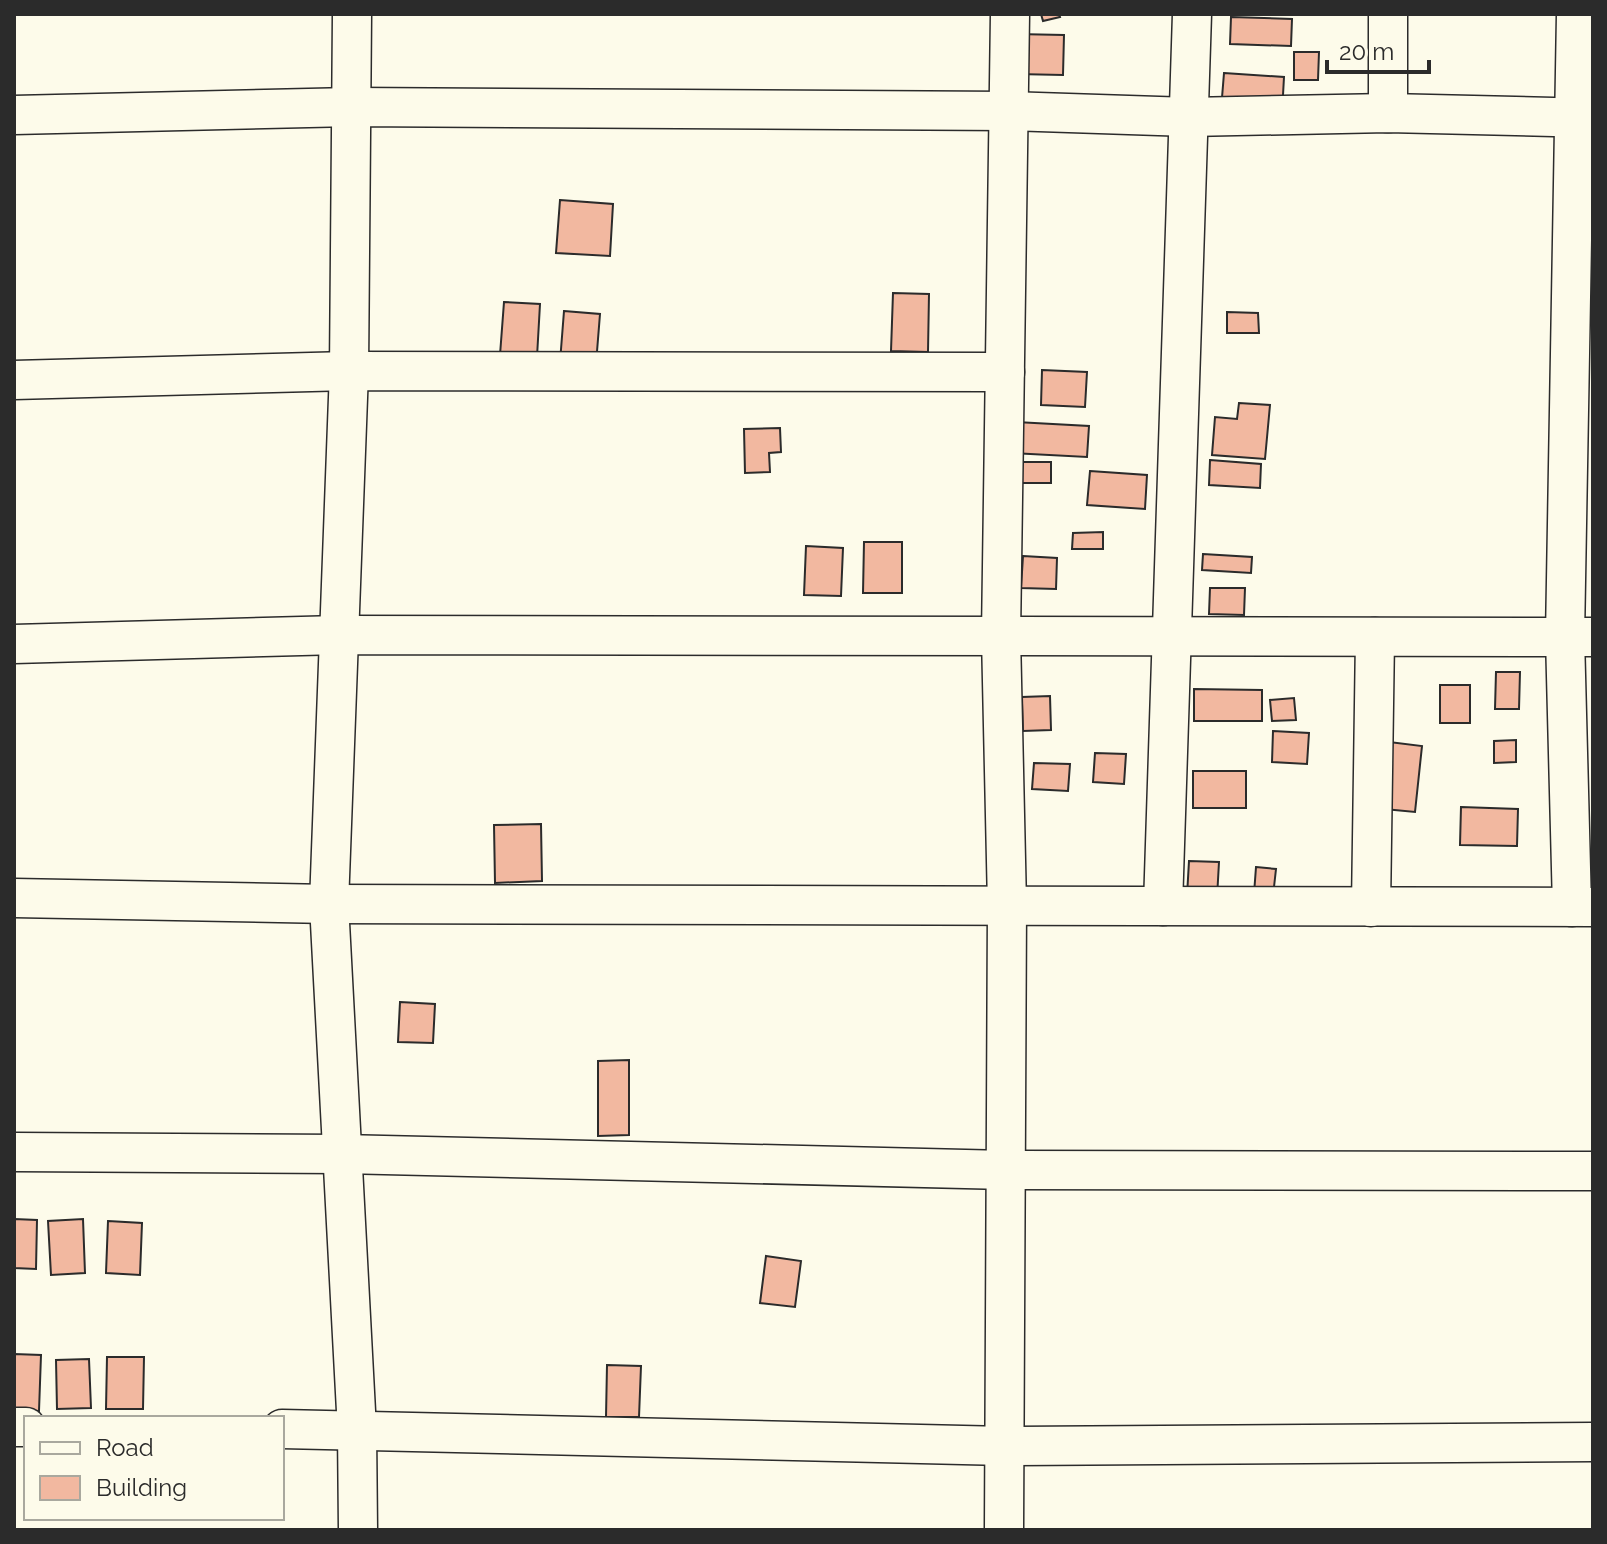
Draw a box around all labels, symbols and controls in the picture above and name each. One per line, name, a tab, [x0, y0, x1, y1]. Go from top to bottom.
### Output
scale bar	[1327, 24, 1429, 74]
text: 20 m	[1339, 37, 1394, 66]
legend	[24, 1416, 284, 1520]
text: Road	[96, 1433, 154, 1462]
text: Building	[96, 1473, 187, 1502]

